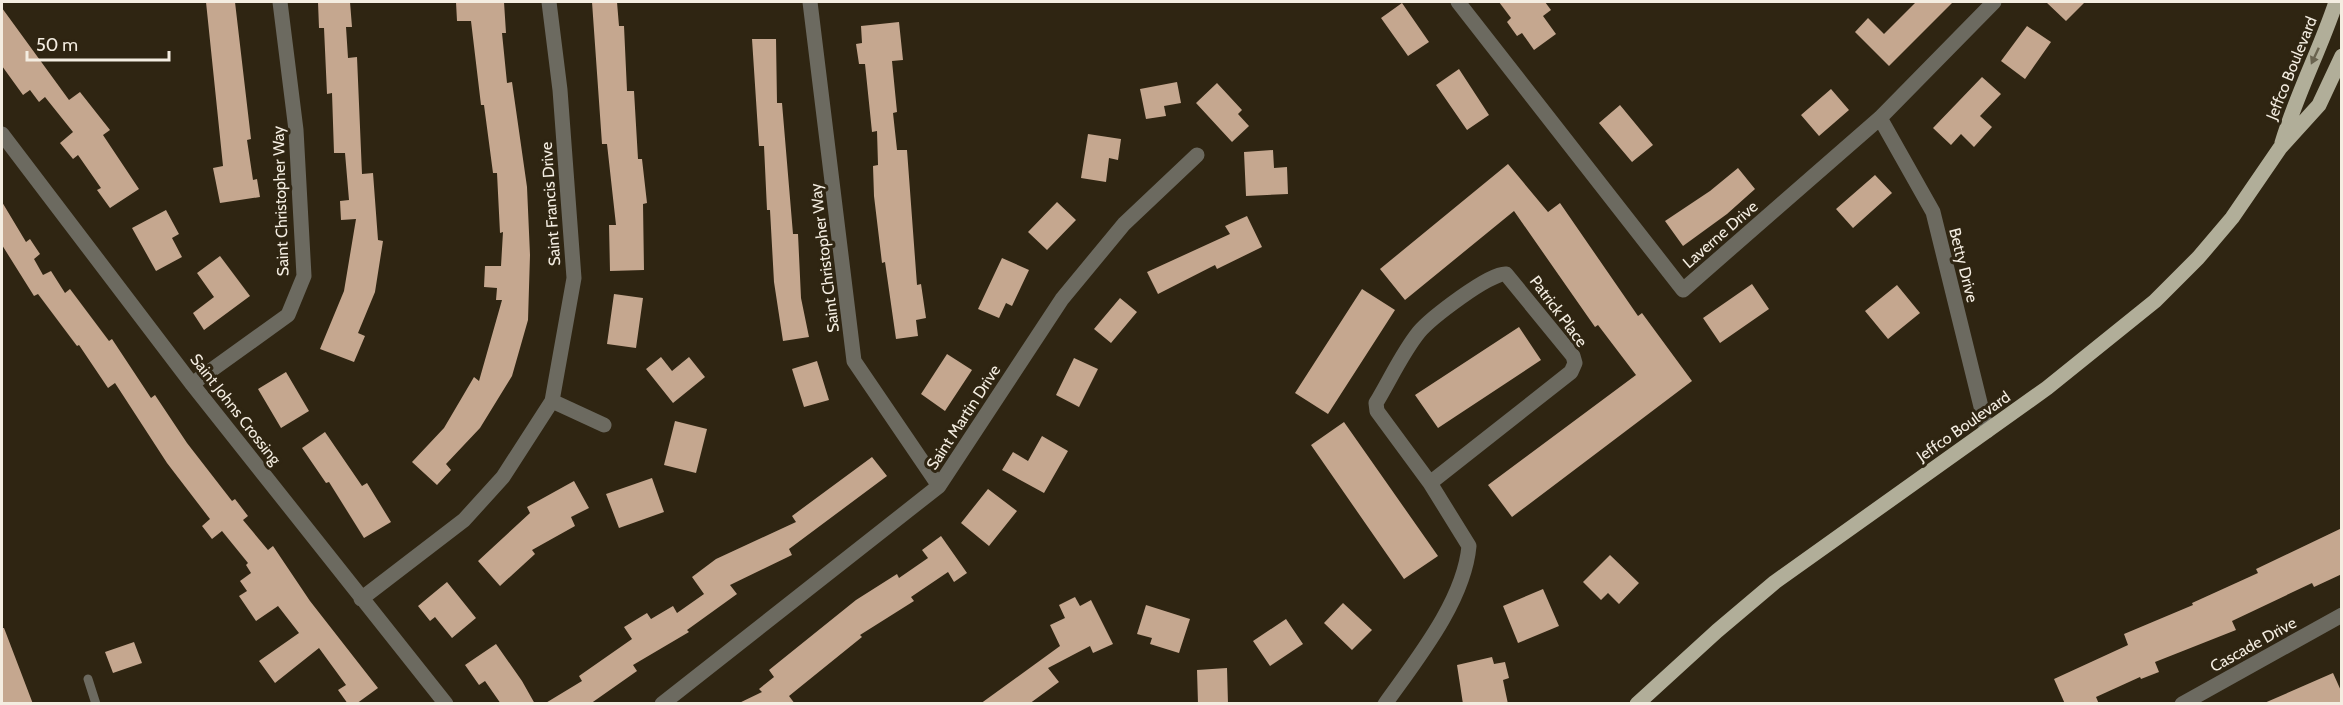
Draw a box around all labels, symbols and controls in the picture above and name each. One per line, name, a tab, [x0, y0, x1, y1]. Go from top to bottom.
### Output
street label: Jeffco Boulevard	[2262, 14, 2321, 124]
scale bar	[27, 24, 170, 62]
text: 50 m	[36, 34, 78, 56]
one-way arrow	[2310, 47, 2319, 64]
street label: Saint Christopher Way	[268, 126, 293, 276]
street label: Saint Francis Drive	[537, 141, 564, 267]
street label: Saint Christopher Way	[806, 182, 843, 334]
street label: Laverne Drive	[1679, 197, 1762, 272]
street label: Betty Drive	[1945, 226, 1982, 304]
street label: Patrick Place	[1526, 272, 1592, 351]
street label: Saint Johns Crossing	[186, 350, 285, 469]
street label: Saint Martin Drive	[922, 361, 1004, 473]
street label: Jeffco Boulevard	[1912, 387, 2014, 466]
street label: Cascade Drive	[2207, 613, 2300, 676]

